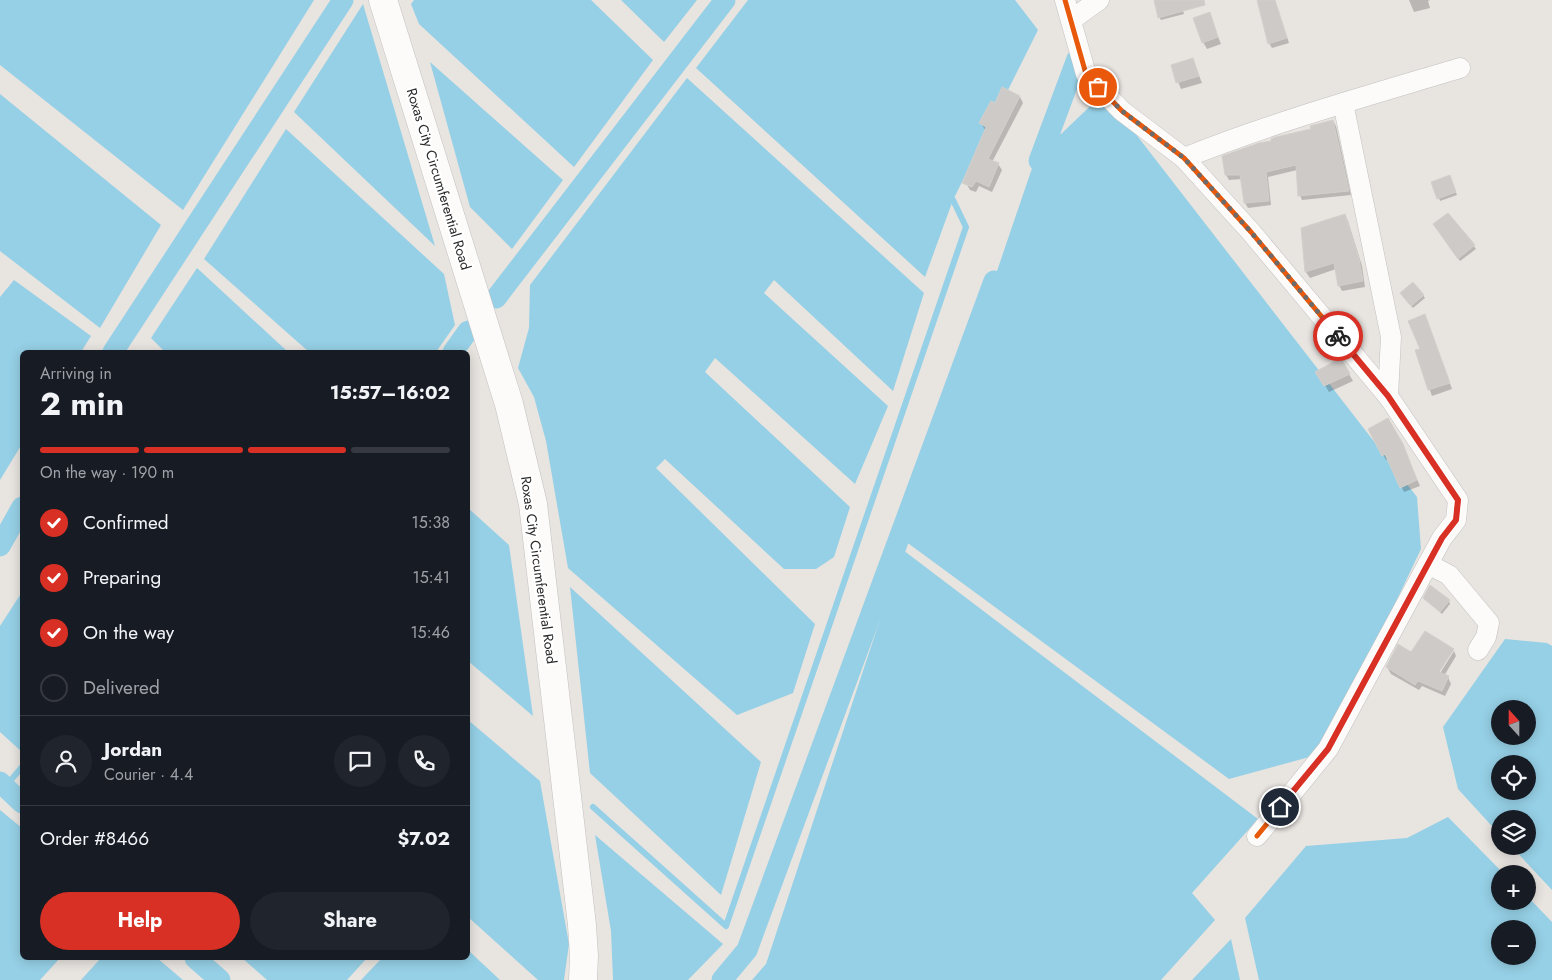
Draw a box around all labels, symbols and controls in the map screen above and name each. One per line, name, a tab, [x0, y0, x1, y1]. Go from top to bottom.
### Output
pin	[1077, 66, 1119, 108]
icon: bag	[1084, 73, 1112, 101]
street label: Roxas City Circumferential Road	[402, 86, 476, 272]
courier	[1313, 311, 1363, 361]
icon: bike	[1324, 322, 1352, 350]
text: Arriving in	[40, 362, 112, 385]
text: 15:57–16:02	[330, 379, 450, 406]
text: 2 min	[40, 381, 124, 427]
text: On the way · 190 m	[40, 461, 174, 484]
street label: Roxas City Circumferential Road	[516, 475, 562, 665]
icon: check	[40, 509, 68, 537]
text: Confirmed	[83, 509, 169, 536]
text: 15:38	[412, 511, 450, 534]
icon: check	[40, 564, 68, 592]
text: Preparing	[83, 564, 161, 591]
text: 15:41	[412, 566, 450, 589]
icon: check	[40, 619, 68, 647]
text: On the way	[83, 619, 174, 646]
text: 15:46	[410, 621, 450, 644]
text: Delivered	[83, 674, 160, 701]
north arrow	[1491, 700, 1536, 745]
map controls	[1491, 700, 1536, 965]
button: person	[40, 735, 92, 787]
button: chat	[334, 735, 386, 787]
button: phone	[398, 735, 450, 787]
text: Jordan	[104, 736, 162, 763]
button: locate	[1491, 755, 1536, 800]
text: Courier · 4.4	[104, 763, 193, 786]
pin	[1259, 786, 1301, 828]
icon: home	[1266, 793, 1294, 821]
button: layers	[1491, 810, 1536, 855]
text: Order #8466	[40, 825, 149, 852]
text: $7.02	[397, 825, 450, 852]
button: +	[1491, 865, 1536, 910]
button: Help	[40, 892, 240, 950]
button: Share	[250, 892, 450, 950]
button: −	[1491, 920, 1536, 965]

